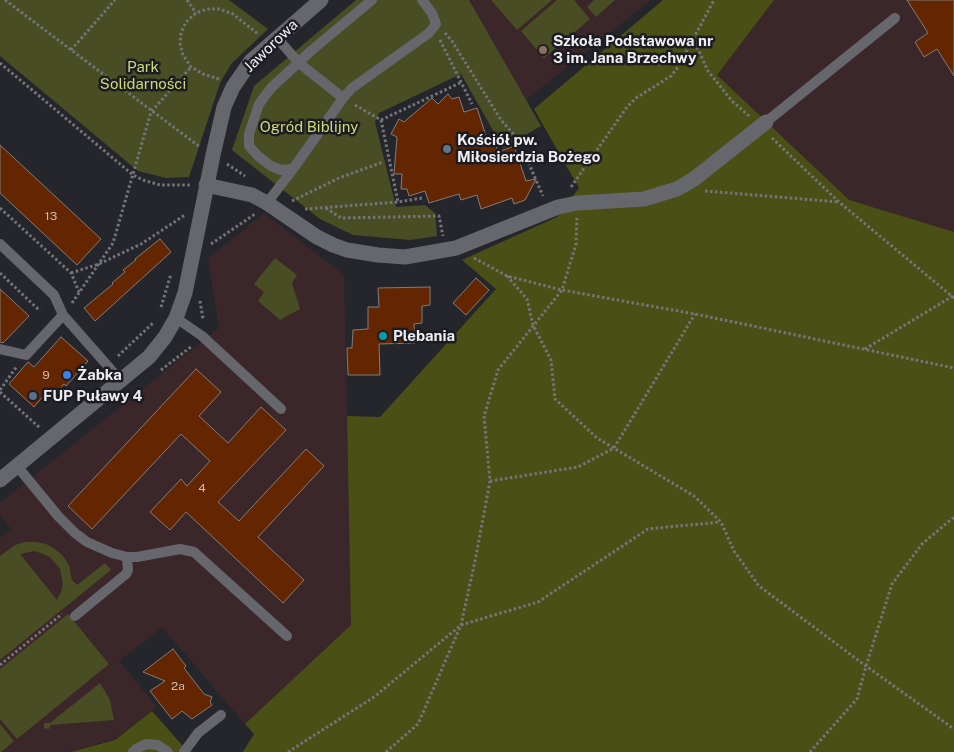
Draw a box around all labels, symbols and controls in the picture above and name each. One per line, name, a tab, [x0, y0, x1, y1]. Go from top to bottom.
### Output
street label: Jaworowa	[240, 16, 302, 76]
place label: Szkoła Podstawowa nr 3 im. Jana Brzechwy	[553, 32, 713, 67]
marker: Szkoła Podstawowa nr 3 im. Jana Brzechwy	[537, 44, 549, 56]
park label: Park Solidarności	[100, 58, 186, 93]
park label: Ogród Biblijny	[260, 118, 358, 136]
place label: Kościół pw. Miłosierdzia Bożego	[457, 131, 600, 166]
marker: Kościół pw. Miłosierdzia Bożego	[441, 143, 453, 155]
house number: 13	[45, 209, 57, 223]
place label: Plebania	[393, 327, 455, 345]
marker: Plebania	[377, 330, 389, 342]
place label: Żabka	[77, 366, 122, 384]
house number: 9	[42, 368, 50, 382]
marker: Żabka	[61, 369, 73, 381]
place label: FUP Puławy 4	[43, 387, 142, 405]
marker: FUP Puławy 4	[27, 390, 39, 402]
house number: 4	[198, 481, 206, 495]
house number: 2a	[171, 679, 185, 693]

